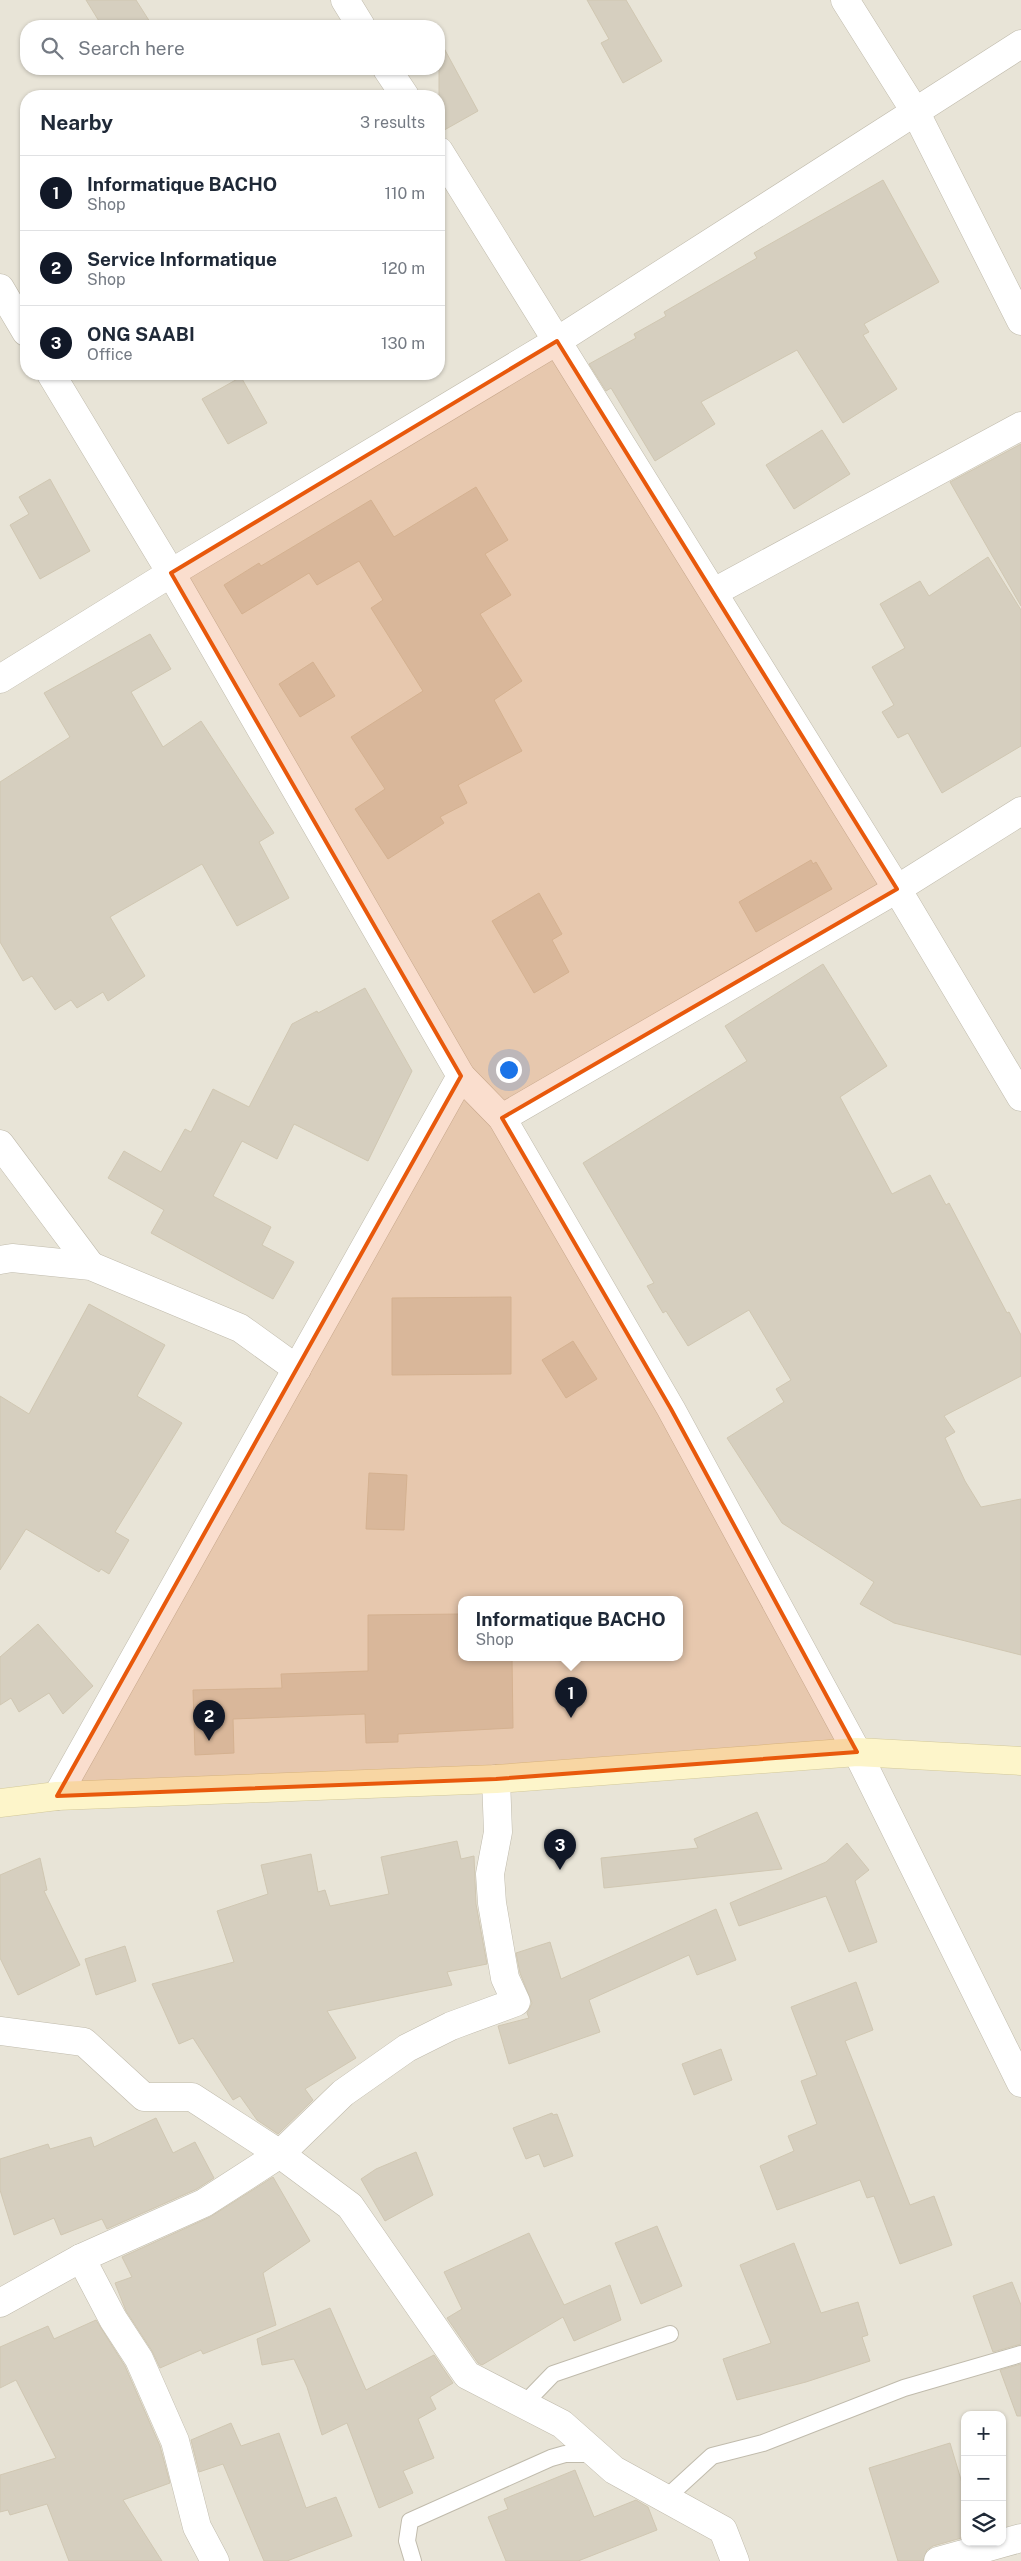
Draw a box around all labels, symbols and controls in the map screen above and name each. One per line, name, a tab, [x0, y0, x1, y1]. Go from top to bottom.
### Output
search box	[20, 20, 445, 75]
icon: search	[38, 34, 66, 62]
text: Search here	[78, 37, 185, 59]
text: Nearby	[40, 110, 113, 135]
text: 3 results	[360, 113, 425, 132]
text: Informatique BACHO	[87, 173, 277, 195]
text: 1	[53, 184, 59, 203]
text: 110 m	[384, 184, 425, 203]
text: Shop	[87, 195, 126, 214]
text: Service Informatique	[87, 248, 277, 270]
text: 2	[51, 259, 61, 278]
text: 120 m	[381, 259, 425, 278]
text: Shop	[87, 270, 126, 289]
text: ONG SAABI	[87, 323, 195, 345]
text: 3	[51, 334, 61, 353]
text: 130 m	[381, 334, 425, 353]
text: Office	[87, 345, 133, 364]
your location	[496, 1057, 522, 1083]
popup	[458, 1596, 683, 1661]
text: Informatique BACHO	[475, 1608, 666, 1630]
text: Shop	[475, 1630, 514, 1649]
pin: 1	[555, 1677, 587, 1718]
pin: 2	[193, 1700, 225, 1741]
pin: 3	[544, 1829, 576, 1870]
map controls	[961, 2411, 1006, 2546]
button: +	[961, 2411, 1006, 2456]
button: −	[961, 2456, 1006, 2501]
button: layers	[961, 2501, 1006, 2546]

